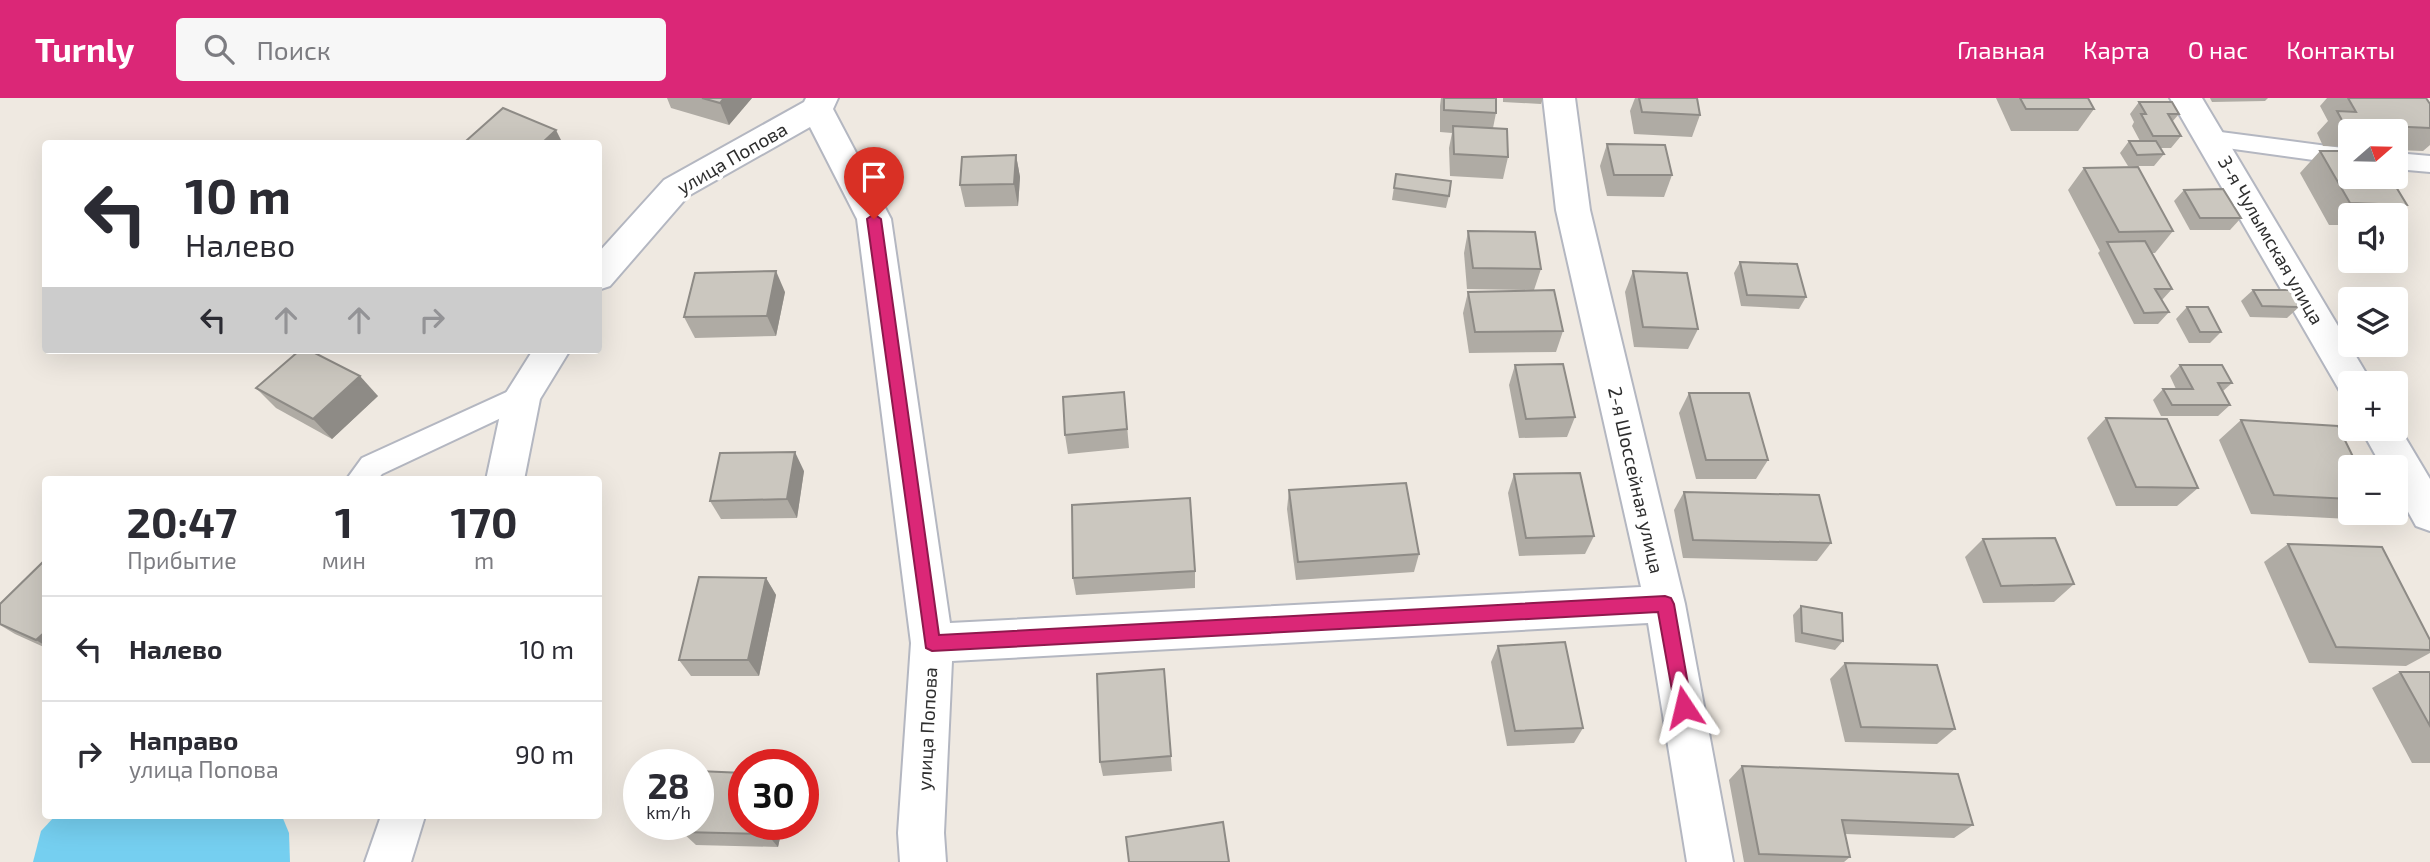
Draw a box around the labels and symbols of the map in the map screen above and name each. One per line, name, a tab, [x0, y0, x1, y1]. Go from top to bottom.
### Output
street label: улица Попова	[672, 117, 792, 199]
north arrow	[2338, 119, 2408, 189]
pin	[844, 147, 904, 219]
street label: 3-я Чулымская улица	[2213, 151, 2329, 329]
street label: 2-я Шоссейная улица	[1603, 384, 1669, 576]
street label: улица Попова	[912, 667, 942, 791]
position arrow	[1647, 670, 1721, 744]
speed limit sign: 30	[728, 749, 819, 840]

